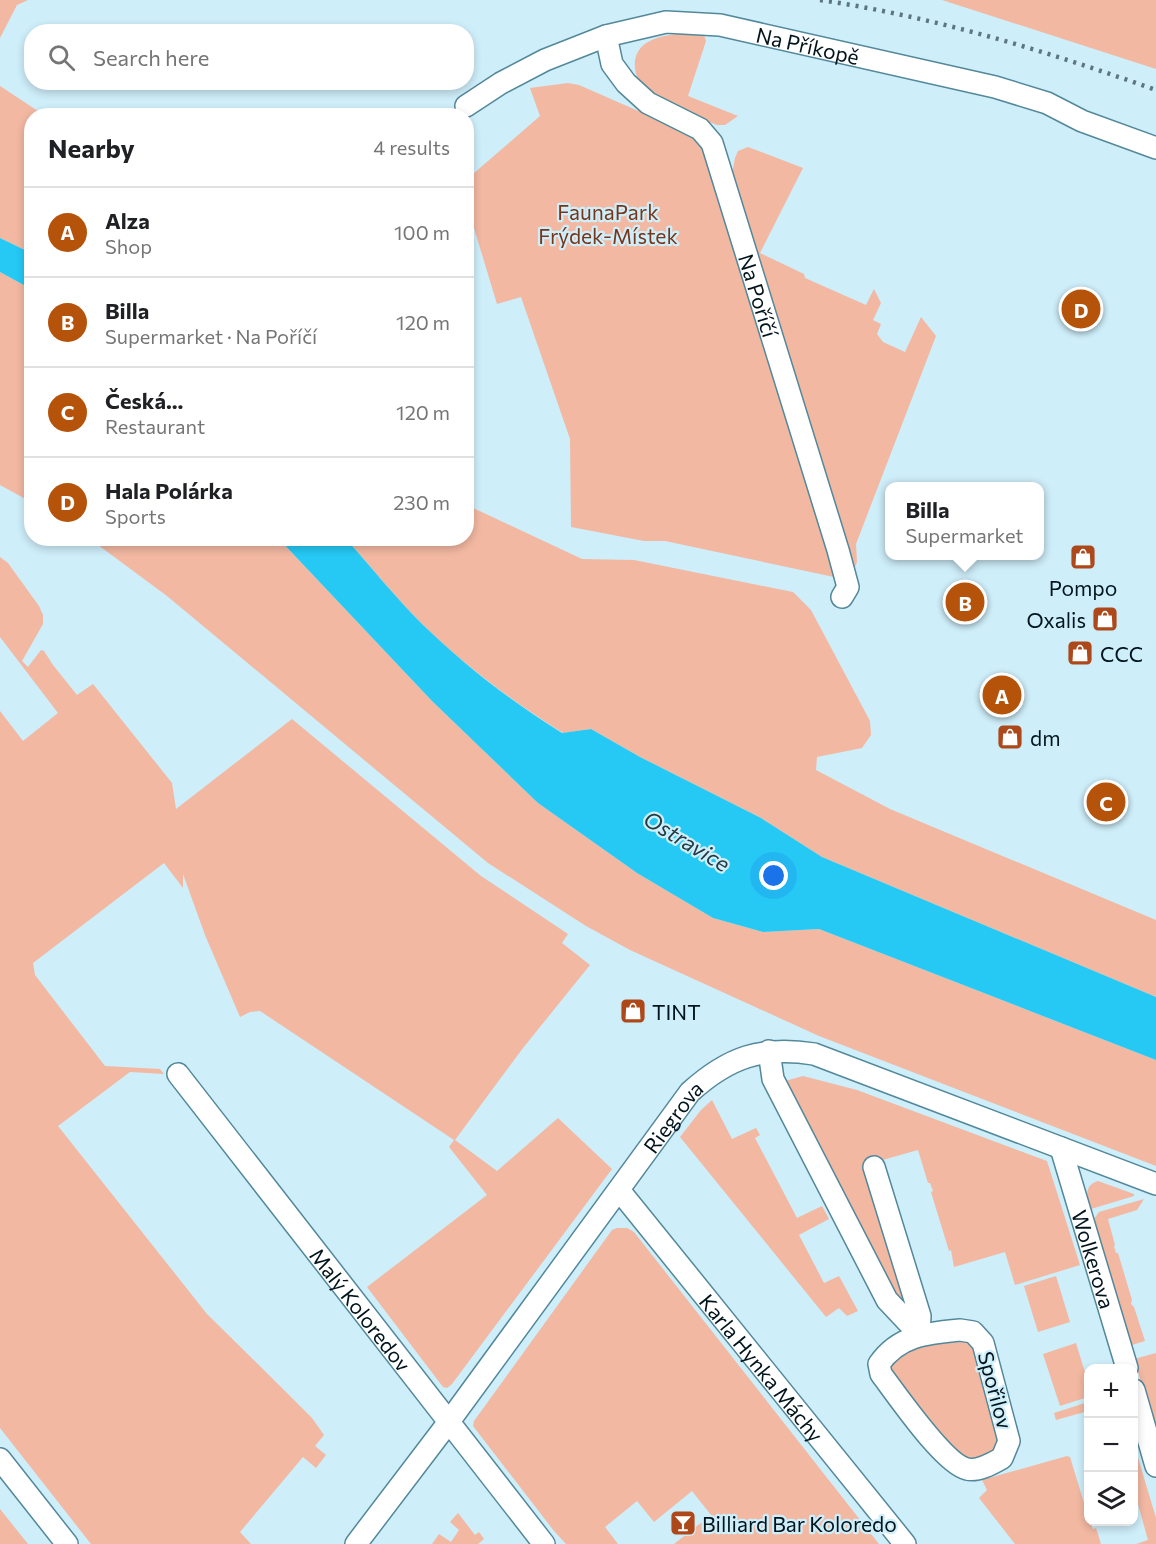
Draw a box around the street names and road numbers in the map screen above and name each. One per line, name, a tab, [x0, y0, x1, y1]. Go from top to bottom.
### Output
street label: Na Příkopě	[754, 21, 862, 69]
street label: Na Poříčí	[735, 251, 784, 341]
street label: Riegrova	[637, 1075, 707, 1157]
street label: Wolkerova	[1068, 1207, 1121, 1311]
street label: Malý Koloredov	[305, 1243, 417, 1376]
street label: Karla Hynka Máchy	[695, 1288, 830, 1446]
street label: Spořilov	[974, 1348, 1018, 1432]

